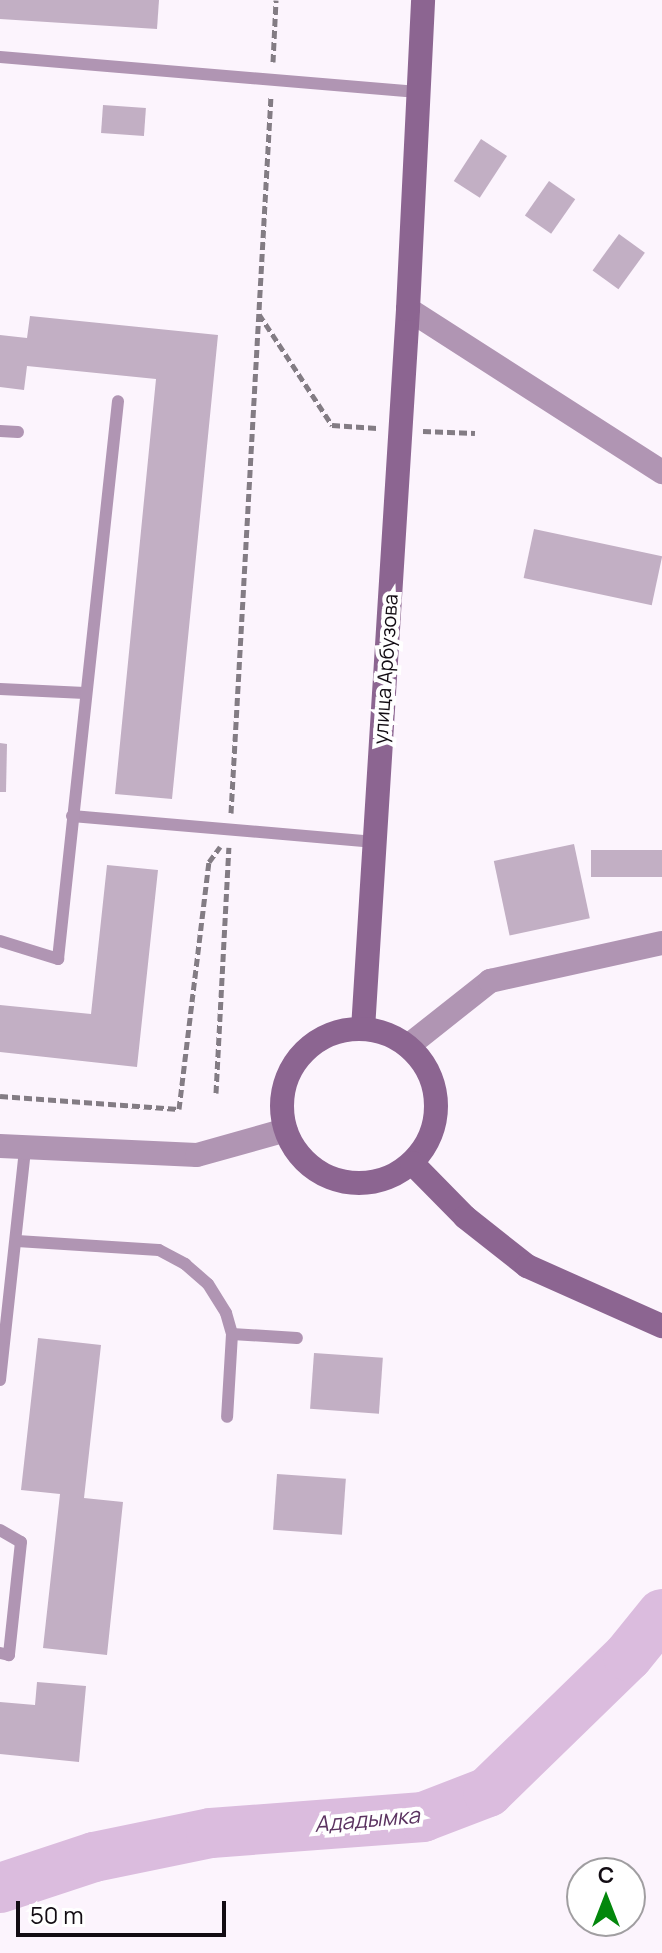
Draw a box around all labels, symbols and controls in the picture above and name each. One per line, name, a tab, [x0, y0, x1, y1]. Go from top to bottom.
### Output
street label: улица Арбузова	[368, 593, 402, 745]
water label: Ададымка	[313, 1802, 421, 1838]
north arrow	[566, 1857, 646, 1937]
text: С	[598, 1860, 614, 1890]
scale bar	[20, 1885, 230, 1935]
text: 50 m	[30, 1898, 84, 1931]

